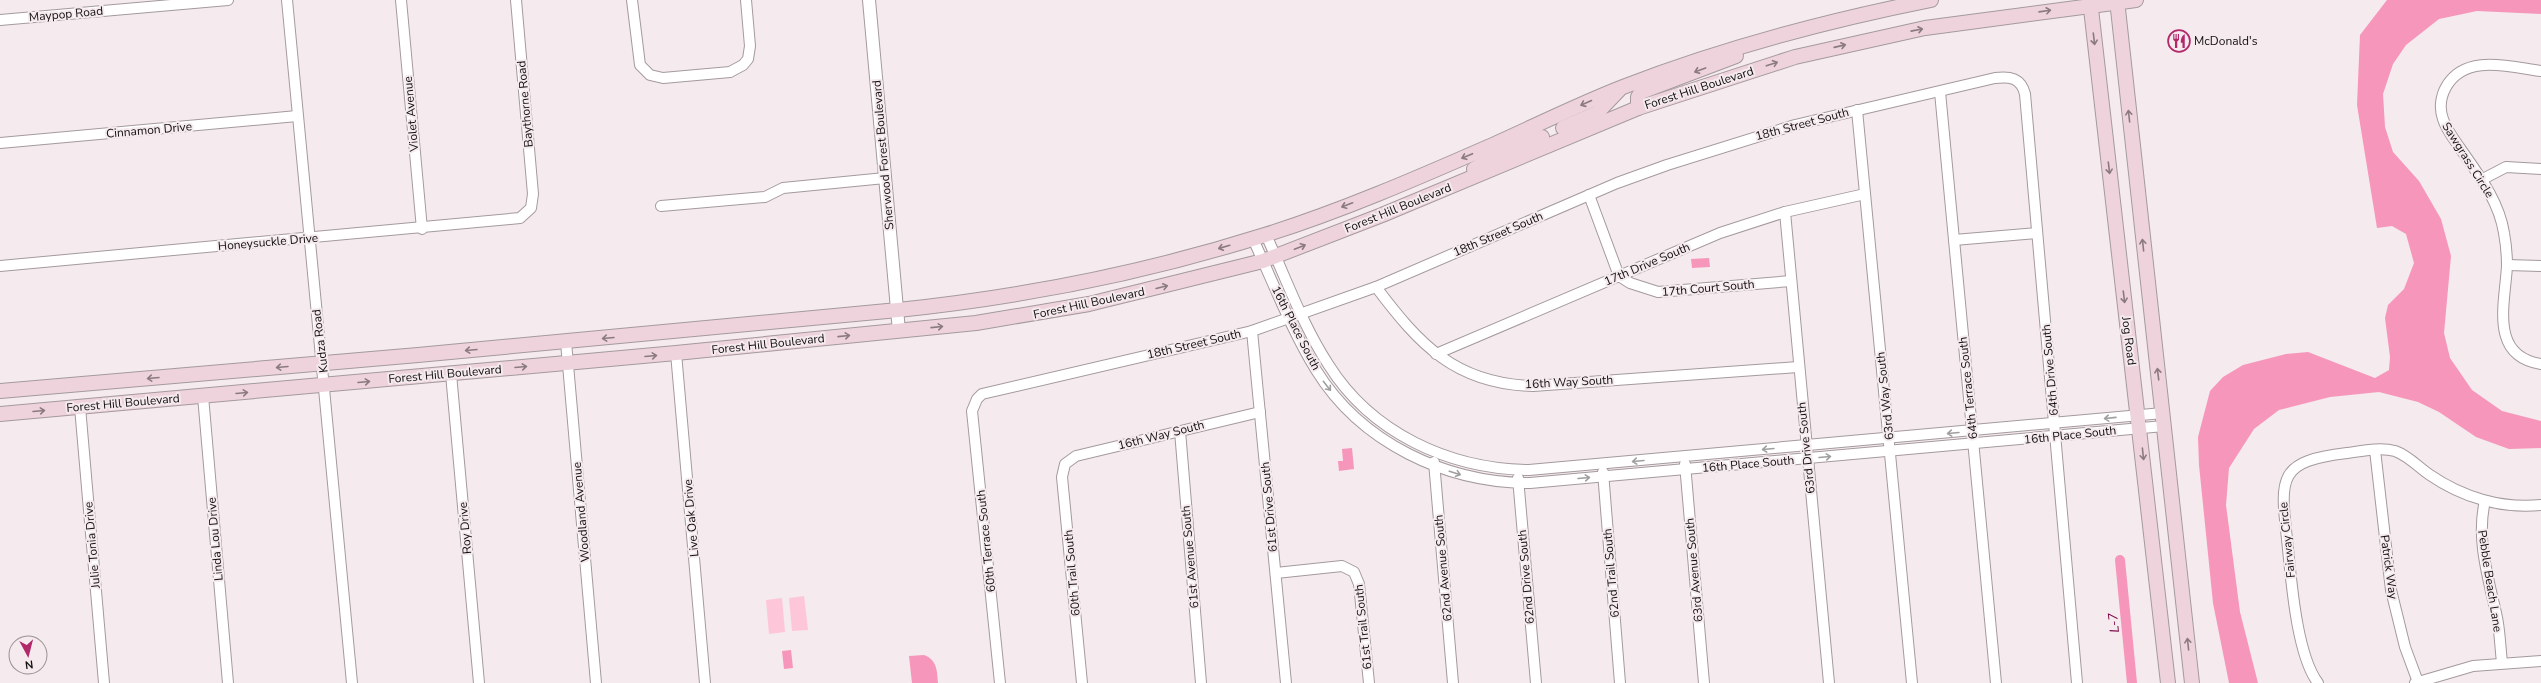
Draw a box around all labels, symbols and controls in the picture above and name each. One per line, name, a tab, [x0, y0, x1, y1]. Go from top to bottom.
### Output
street label: Maypop Road	[28, 3, 104, 25]
one-way arrow	[2038, 7, 2051, 15]
one-way arrow	[1910, 25, 1923, 33]
restaurant icon: McDonald's	[2166, 28, 2192, 54]
one-way arrow	[2090, 32, 2098, 45]
place label: McDonald's	[2194, 33, 2258, 49]
one-way arrow	[1833, 42, 1846, 50]
street label: Baythorne Road	[513, 60, 537, 148]
one-way arrow	[1765, 60, 1778, 67]
street label: Forest Hill Boulevard	[1642, 63, 1756, 113]
one-way arrow	[1695, 67, 1707, 75]
street label: Violet Avenue	[400, 76, 422, 153]
street label: Sherwood Forest Boulevard	[868, 79, 898, 231]
one-way arrow	[1580, 100, 1592, 107]
street label: 18th Street South	[1754, 104, 1850, 144]
one-way arrow	[2125, 110, 2133, 123]
street label: Cinnamon Drive	[105, 118, 193, 142]
street label: Sawgrass Circle	[2438, 119, 2498, 201]
one-way arrow	[1461, 153, 1473, 160]
one-way arrow	[2105, 161, 2113, 174]
street label: Forest Hill Boulevard	[1342, 179, 1454, 237]
one-way arrow	[1341, 202, 1353, 210]
street label: 18th Street South	[1451, 208, 1545, 260]
street label: Honeysuckle Drive	[217, 230, 319, 254]
street label: 17th Drive South	[1602, 239, 1692, 289]
one-way arrow	[2139, 239, 2146, 252]
one-way arrow	[1293, 243, 1305, 251]
one-way arrow	[1218, 244, 1231, 251]
street label: 17th Court South	[1661, 276, 1755, 300]
street label: Forest Hill Boulevard	[1032, 283, 1146, 323]
one-way arrow	[1155, 283, 1168, 290]
street label: 16th Place South	[1268, 283, 1324, 373]
one-way arrow	[2120, 290, 2128, 303]
street label: Kudza Road	[308, 308, 332, 374]
street label: Jog Road	[2118, 315, 2140, 366]
one-way arrow	[931, 323, 944, 330]
street label: 64th Drive South	[2038, 324, 2062, 416]
street label: 18th Street South	[1145, 325, 1243, 363]
street label: Forest Hill Boulevard	[711, 330, 825, 358]
one-way arrow	[837, 332, 850, 340]
one-way arrow	[602, 334, 615, 341]
street label: 64th Terrace South	[1955, 336, 1981, 440]
one-way arrow	[465, 347, 478, 354]
street label: 63rd Way South	[1872, 351, 1898, 441]
one-way arrow	[644, 352, 657, 359]
street label: Forest Hill Boulevard	[388, 361, 502, 387]
one-way arrow	[276, 363, 289, 371]
one-way arrow	[514, 364, 527, 371]
one-way arrow	[2154, 368, 2162, 381]
street label: 16th Way South	[1524, 372, 1614, 392]
one-way arrow	[147, 374, 160, 381]
one-way arrow	[357, 378, 370, 386]
one-way arrow	[1323, 380, 1332, 391]
one-way arrow	[235, 389, 248, 396]
street label: Forest Hill Boulevard	[66, 390, 180, 416]
street label: 63rd Drive South	[1793, 401, 1819, 495]
one-way arrow	[32, 407, 45, 414]
one-way arrow	[2104, 414, 2117, 422]
street label: 16th Way South	[1116, 417, 1206, 453]
street label: 16th Place South	[2023, 422, 2117, 448]
one-way arrow	[1947, 429, 1960, 436]
one-way arrow	[1761, 446, 1774, 453]
one-way arrow	[2139, 447, 2147, 460]
street label: 16th Place South	[1701, 452, 1795, 476]
one-way arrow	[1818, 454, 1831, 461]
one-way arrow	[1632, 457, 1645, 464]
street label: Woodland Avenue	[569, 461, 593, 563]
street label: 61st Drive South	[1257, 461, 1281, 553]
one-way arrow	[1449, 470, 1462, 477]
one-way arrow	[1577, 475, 1590, 482]
street label: Live Oak Drive	[680, 478, 702, 558]
street label: 60th Terrace South	[973, 489, 999, 593]
street label: Linda Lou Drive	[203, 496, 227, 582]
street label: Julie Tonia Drive	[80, 501, 104, 590]
street label: Roy Drive	[455, 501, 475, 555]
street label: Fairway Circle	[2275, 501, 2299, 579]
street label: 61st Avenue South	[1178, 505, 1202, 609]
street label: 62nd Avenue South	[1430, 514, 1456, 622]
street label: 63rd Avenue South	[1681, 517, 1707, 623]
street label: 62nd Trail South	[1599, 528, 1623, 618]
street label: 60th Trail South	[1060, 529, 1084, 617]
street label: 62nd Drive South	[1514, 529, 1538, 625]
street label: Pebble Beach Lane	[2474, 529, 2506, 633]
street label: Patrick Way	[2377, 534, 2402, 601]
street label: 61st Trail South	[1351, 584, 1375, 670]
water label: L-7	[2104, 612, 2124, 634]
north arrow	[8, 635, 48, 675]
one-way arrow	[2184, 638, 2192, 651]
text: N	[24, 656, 34, 672]

